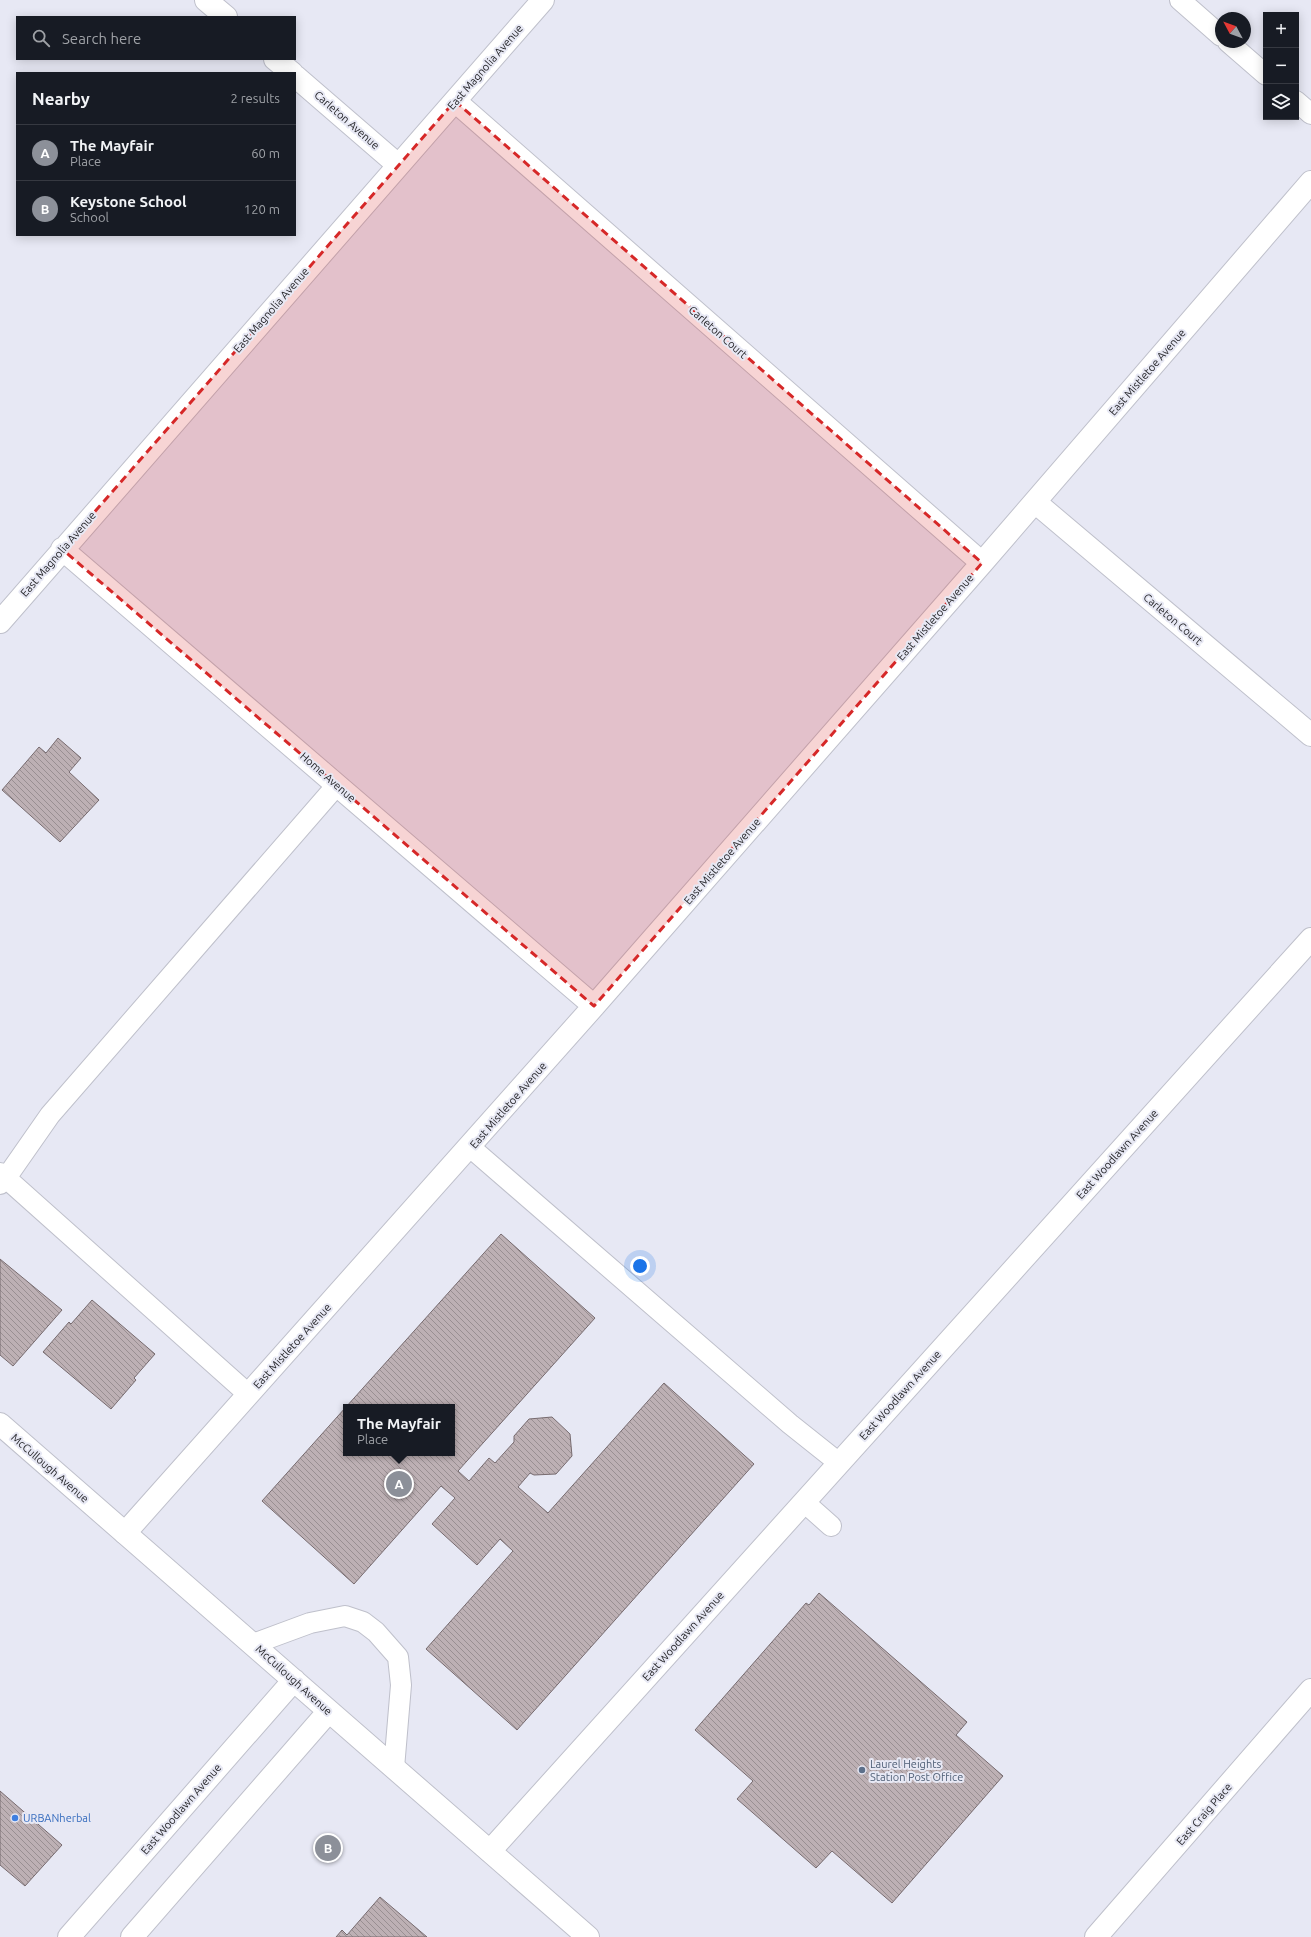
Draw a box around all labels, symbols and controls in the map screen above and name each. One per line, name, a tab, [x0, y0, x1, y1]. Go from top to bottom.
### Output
north arrow	[1215, 12, 1251, 48]
map controls	[1263, 12, 1299, 120]
button: +	[1263, 12, 1299, 48]
search box	[16, 16, 296, 60]
street label: East Magnolia Avenue	[445, 22, 525, 112]
icon: search	[30, 27, 52, 49]
text: Search here	[62, 30, 141, 47]
button: −	[1263, 48, 1299, 84]
button: layers	[1263, 84, 1299, 120]
text: Nearby	[32, 89, 90, 108]
street label: Carleton Avenue	[312, 89, 382, 151]
text: 2 results	[230, 91, 280, 105]
text: The Mayfair	[70, 137, 154, 154]
text: A	[40, 146, 50, 160]
text: 60 m	[251, 146, 280, 160]
text: Place	[70, 154, 101, 168]
text: Keystone School	[70, 193, 187, 210]
text: B	[41, 202, 49, 216]
text: 120 m	[244, 202, 280, 216]
text: School	[70, 210, 109, 224]
street label: East Magnolia Avenue	[231, 265, 311, 355]
street label: Carleton Court	[687, 304, 750, 361]
street label: East Mistletoe Avenue	[1106, 327, 1188, 417]
street label: East Magnolia Avenue	[18, 509, 98, 599]
street label: East Mistletoe Avenue	[894, 572, 976, 662]
street label: Carleton Court	[1141, 591, 1205, 647]
street label: Home Avenue	[298, 750, 358, 804]
street label: East Mistletoe Avenue	[681, 816, 763, 906]
street label: East Mistletoe Avenue	[467, 1060, 549, 1150]
street label: East Woodlawn Avenue	[1074, 1107, 1160, 1201]
your location	[630, 1256, 650, 1276]
street label: East Mistletoe Avenue	[251, 1301, 333, 1391]
street label: East Woodlawn Avenue	[857, 1348, 943, 1442]
popup	[343, 1404, 455, 1456]
text: The Mayfair	[357, 1415, 441, 1432]
street label: McCullough Avenue	[9, 1431, 91, 1505]
text: Place	[357, 1432, 388, 1446]
pin: A	[386, 1469, 412, 1499]
street label: East Woodlawn Avenue	[640, 1589, 726, 1683]
street label: McCullough Avenue	[253, 1643, 335, 1717]
place label: Laurel Heights Station Post Office	[870, 1758, 963, 1783]
street label: East Woodlawn Avenue	[139, 1761, 223, 1857]
marker: Laurel Heights Station Post Office	[857, 1765, 867, 1775]
street label: East Craig Place	[1174, 1781, 1234, 1847]
place label: URBANherbal	[23, 1812, 91, 1824]
marker: URBANherbal	[10, 1813, 20, 1823]
pin: B	[315, 1833, 341, 1863]

